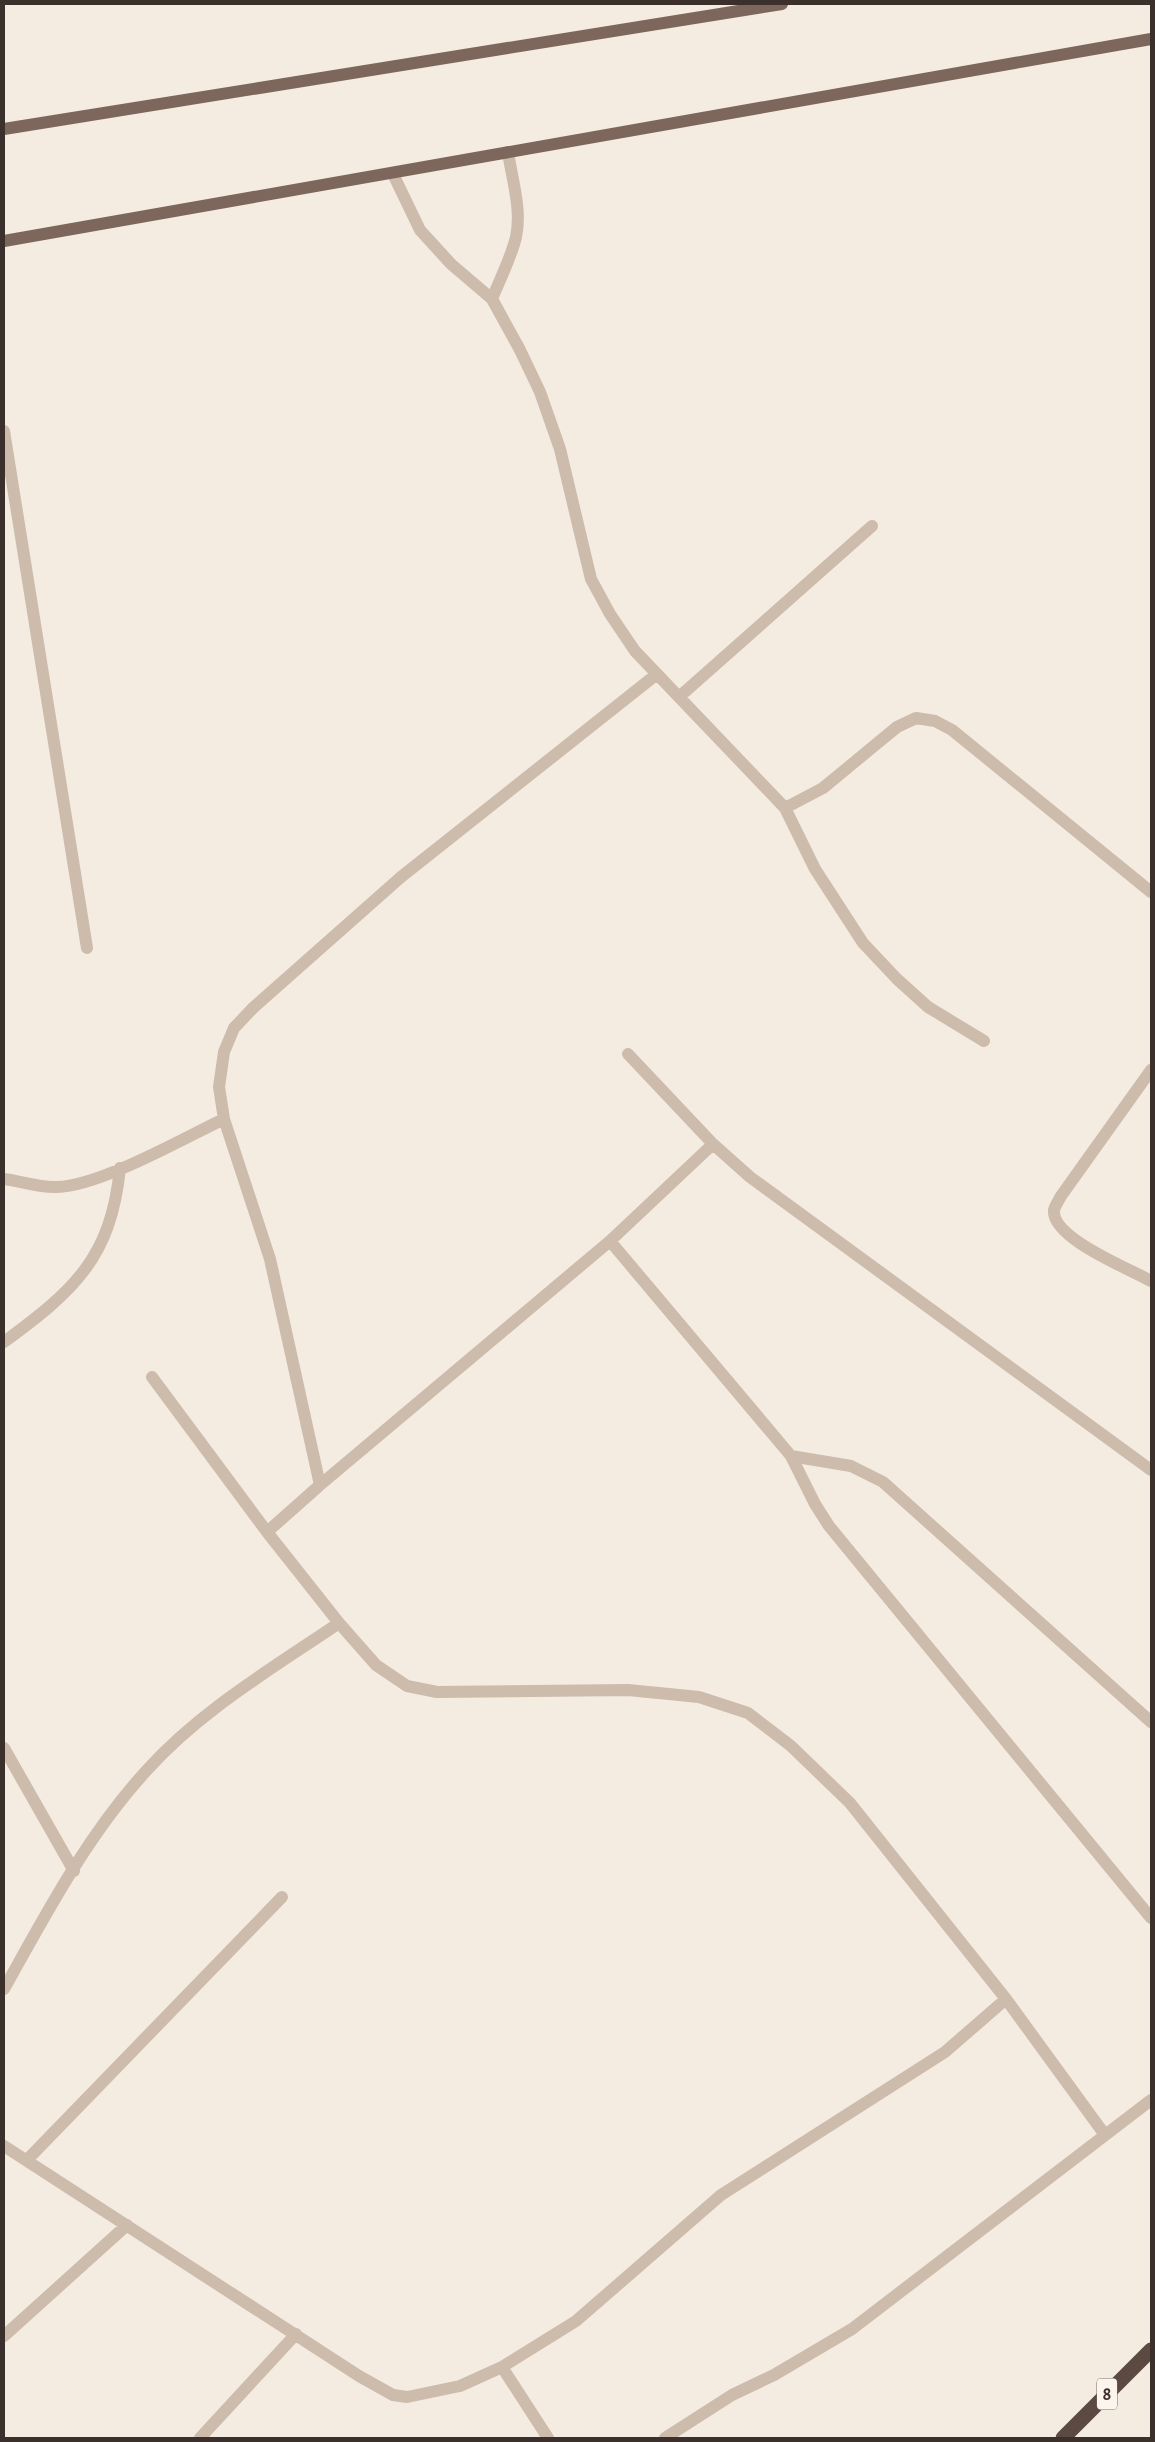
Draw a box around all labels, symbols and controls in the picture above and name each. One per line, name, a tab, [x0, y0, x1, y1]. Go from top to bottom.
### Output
road number: 8	[1097, 2378, 1117, 2410]

